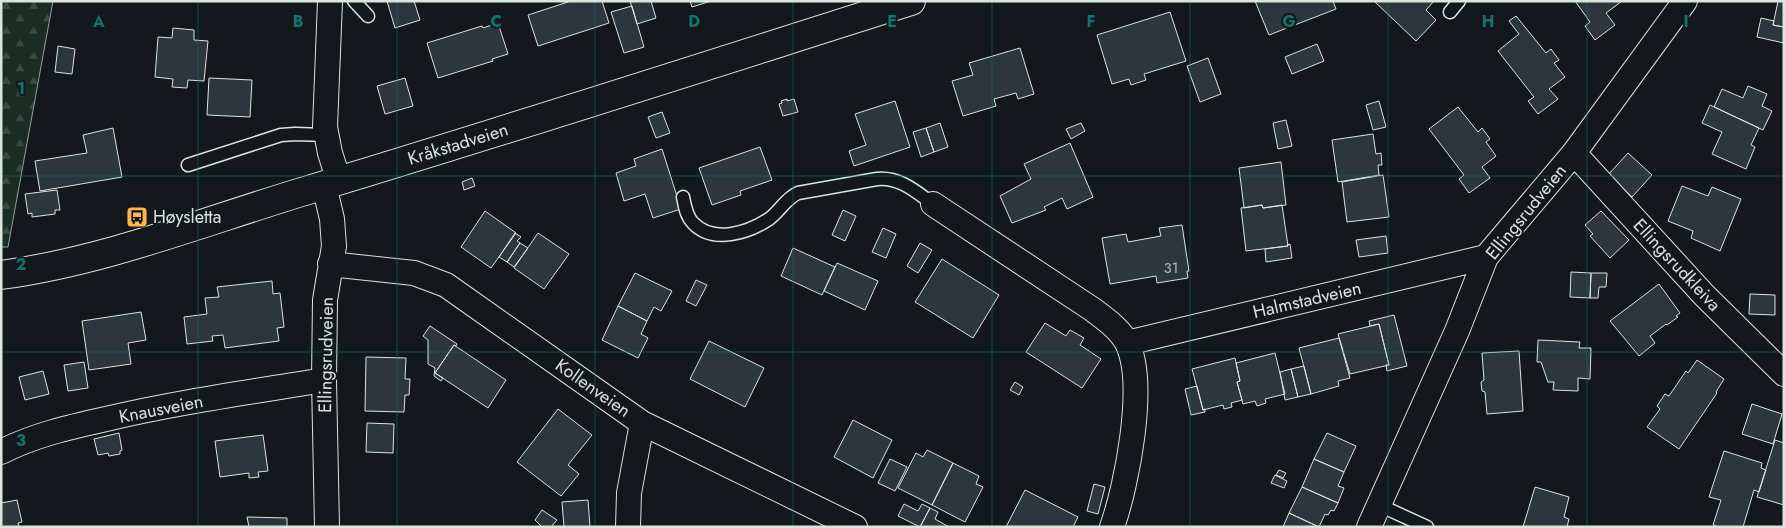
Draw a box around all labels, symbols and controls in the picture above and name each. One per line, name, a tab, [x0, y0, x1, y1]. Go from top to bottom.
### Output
text: A	[92, 10, 105, 33]
text: B	[293, 10, 303, 33]
text: C	[490, 10, 502, 33]
text: D	[688, 10, 700, 33]
text: E	[887, 10, 897, 33]
text: F	[1087, 10, 1095, 33]
text: G	[1282, 10, 1296, 33]
text: H	[1482, 10, 1494, 33]
text: I	[1683, 10, 1689, 33]
text: 1	[17, 77, 25, 100]
street label: Kråkstadveien	[405, 116, 511, 172]
street label: Ellingsrudveien	[1479, 159, 1573, 265]
place label: Høysletta	[153, 204, 221, 230]
bus stop icon: Høysletta	[125, 205, 149, 229]
street label: Ellingsrudkleiva	[1627, 213, 1727, 317]
text: 2	[16, 253, 26, 276]
house number: 31	[1164, 257, 1178, 279]
street label: Halmstadveien	[1250, 275, 1364, 325]
street label: Ellingsrudveien	[312, 297, 340, 413]
street label: Kollenveien	[550, 352, 636, 424]
street label: Knausveien	[117, 388, 205, 430]
text: 3	[16, 429, 26, 452]

